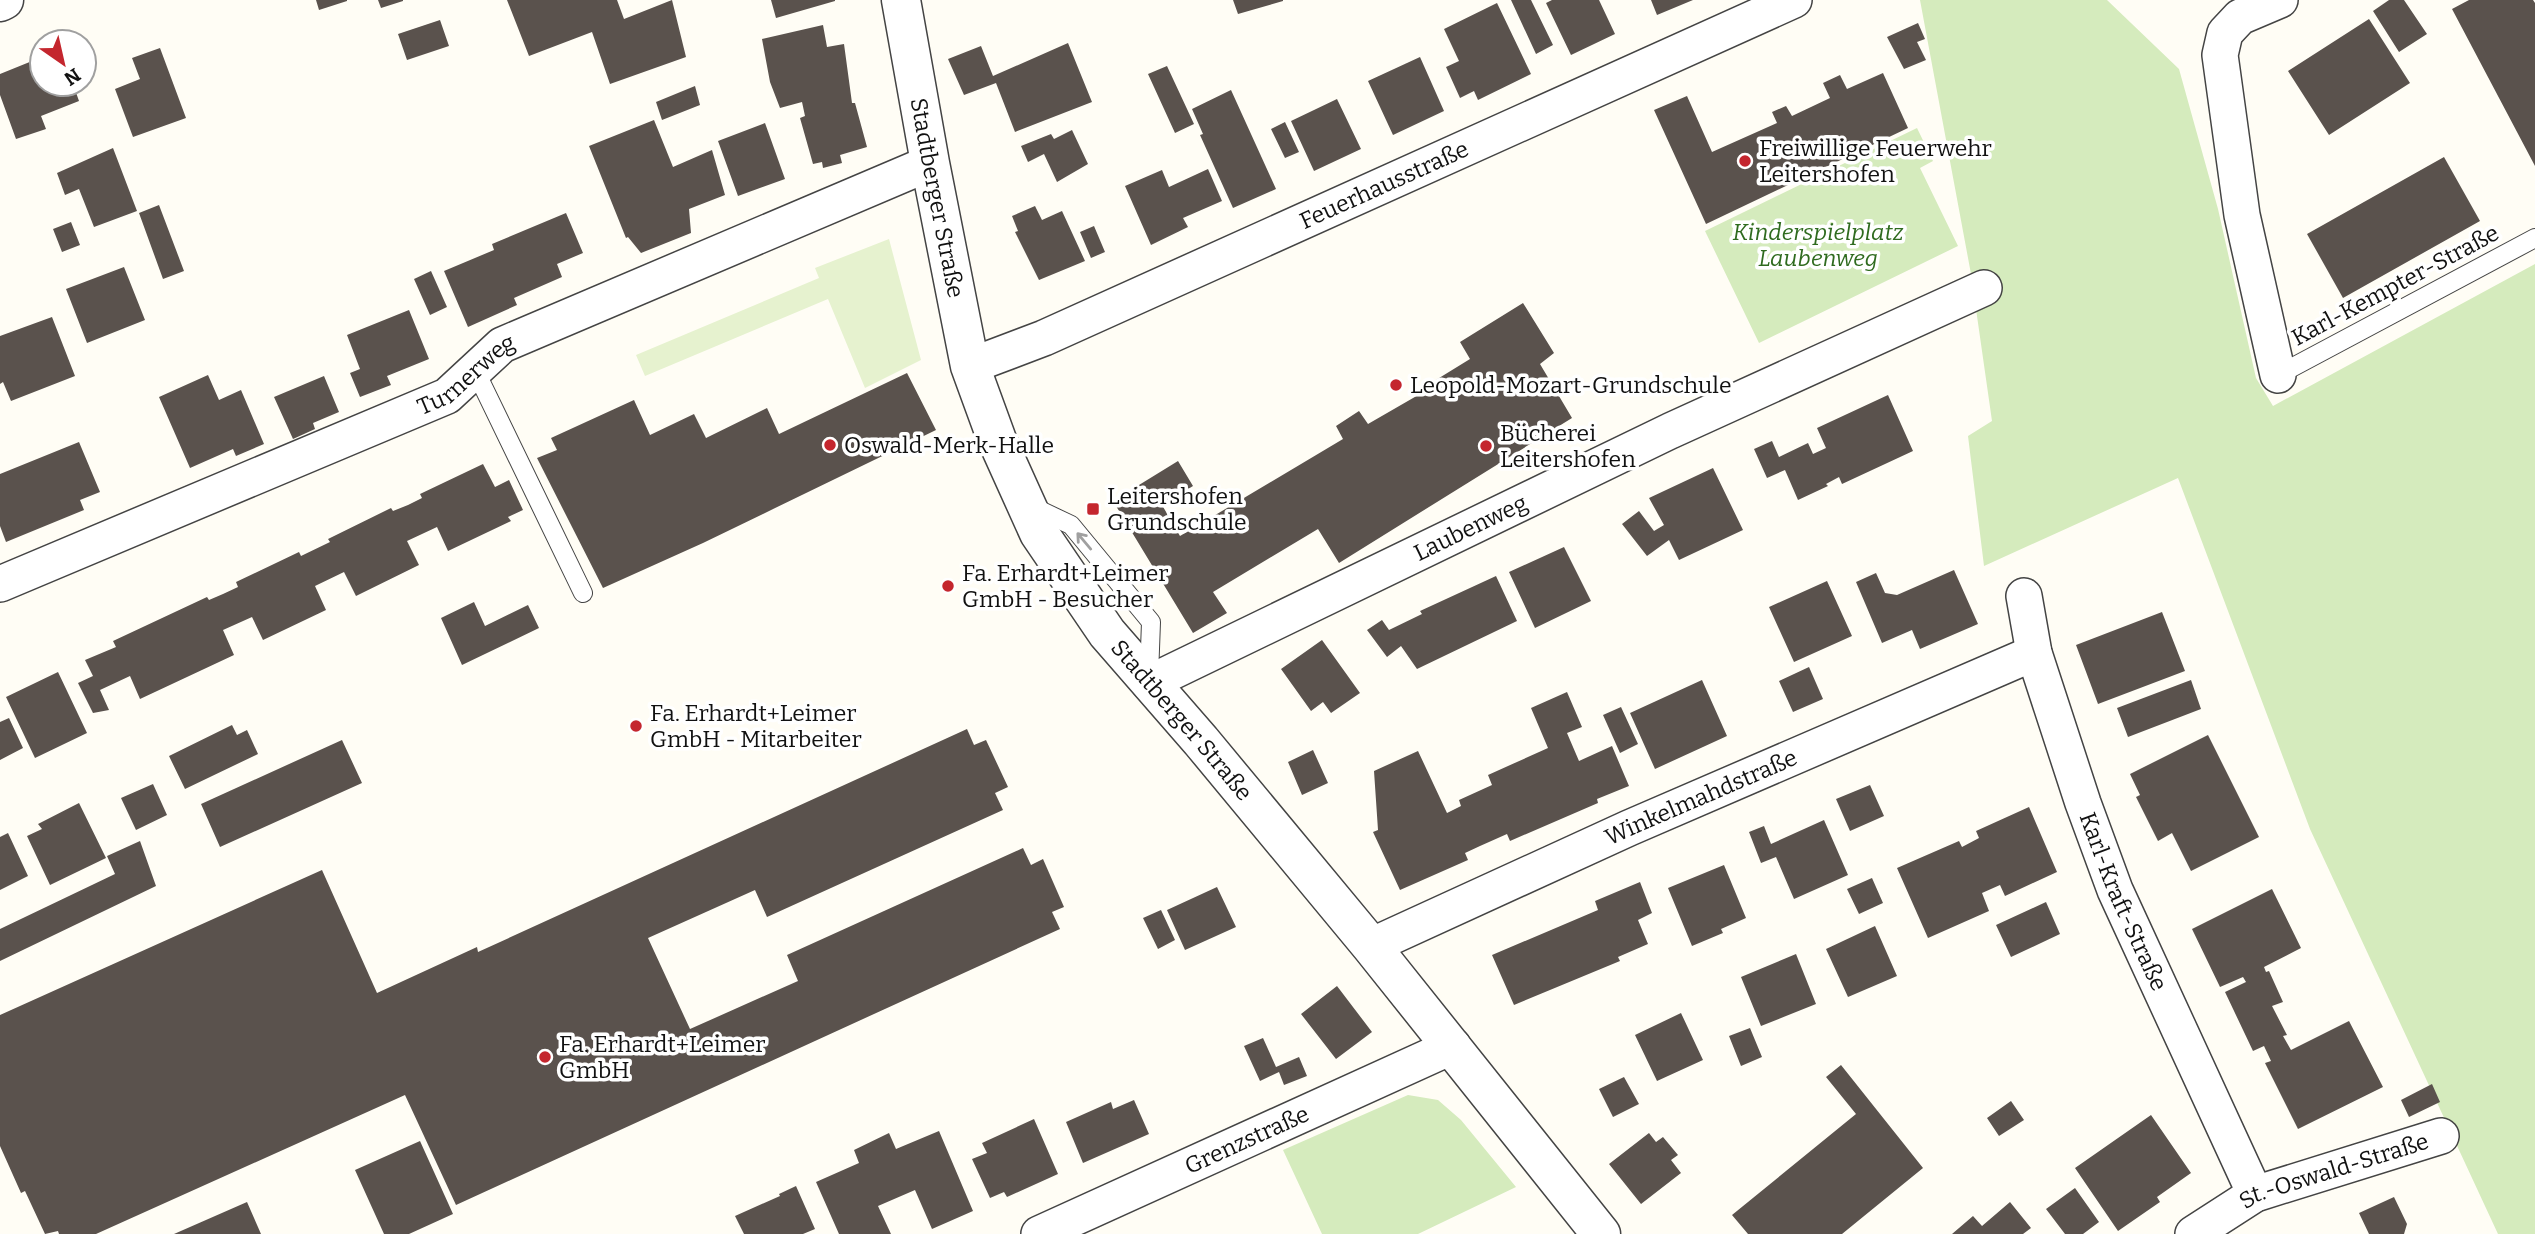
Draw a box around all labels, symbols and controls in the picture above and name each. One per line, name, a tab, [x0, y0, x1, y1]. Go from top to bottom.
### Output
north arrow	[28, 28, 98, 98]
text: N	[59, 63, 85, 90]
street label: Stadtberger Straße	[905, 96, 970, 300]
place label: Freiwillige Feuerwehr Leitershofen	[1759, 134, 1992, 188]
street label: Feuerhausstraße	[1295, 135, 1473, 235]
marker: Freiwillige Feuerwehr Leitershofen	[1737, 153, 1753, 169]
park label: Kinderspielplatz Laubenweg	[1733, 218, 1904, 272]
street label: Karl-Kempter-Straße	[2287, 218, 2503, 352]
street label: Turnerweg	[413, 327, 519, 421]
place label: Leopold-Mozart-Grundschule	[1410, 371, 1732, 399]
marker: Leopold-Mozart-Grundschule	[1388, 377, 1404, 393]
place label: Bücherei Leitershofen	[1500, 419, 1636, 473]
place label: Oswald-Merk-Halle	[844, 431, 1054, 459]
marker: Oswald-Merk-Halle	[822, 437, 838, 453]
marker: Bücherei Leitershofen	[1478, 438, 1494, 454]
place label: Leitershofen Grundschule	[1107, 482, 1247, 536]
street label: Laubenweg	[1409, 488, 1532, 567]
marker: Leitershofen Grundschule	[1085, 501, 1101, 517]
one-way arrow	[1076, 532, 1092, 550]
place label: Fa. Erhardt+Leimer GmbH - Besucher	[962, 559, 1168, 613]
marker: Fa. Erhardt+Leimer GmbH - Besucher	[940, 578, 956, 594]
street label: Stadtberger Straße	[1105, 634, 1258, 806]
place label: Fa. Erhardt+Leimer GmbH - Mitarbeiter	[650, 699, 862, 753]
marker: Fa. Erhardt+Leimer GmbH - Mitarbeiter	[628, 718, 644, 734]
street label: Winkelmahdstraße	[1600, 743, 1801, 851]
street label: Karl-Kraft-Straße	[2074, 808, 2173, 995]
place label: Fa. Erhardt+Leimer GmbH	[559, 1030, 765, 1084]
marker: Fa. Erhardt+Leimer GmbH	[537, 1049, 553, 1065]
street label: Grenzstraße	[1180, 1099, 1313, 1180]
street label: St.-Oswald-Straße	[2234, 1127, 2432, 1215]

